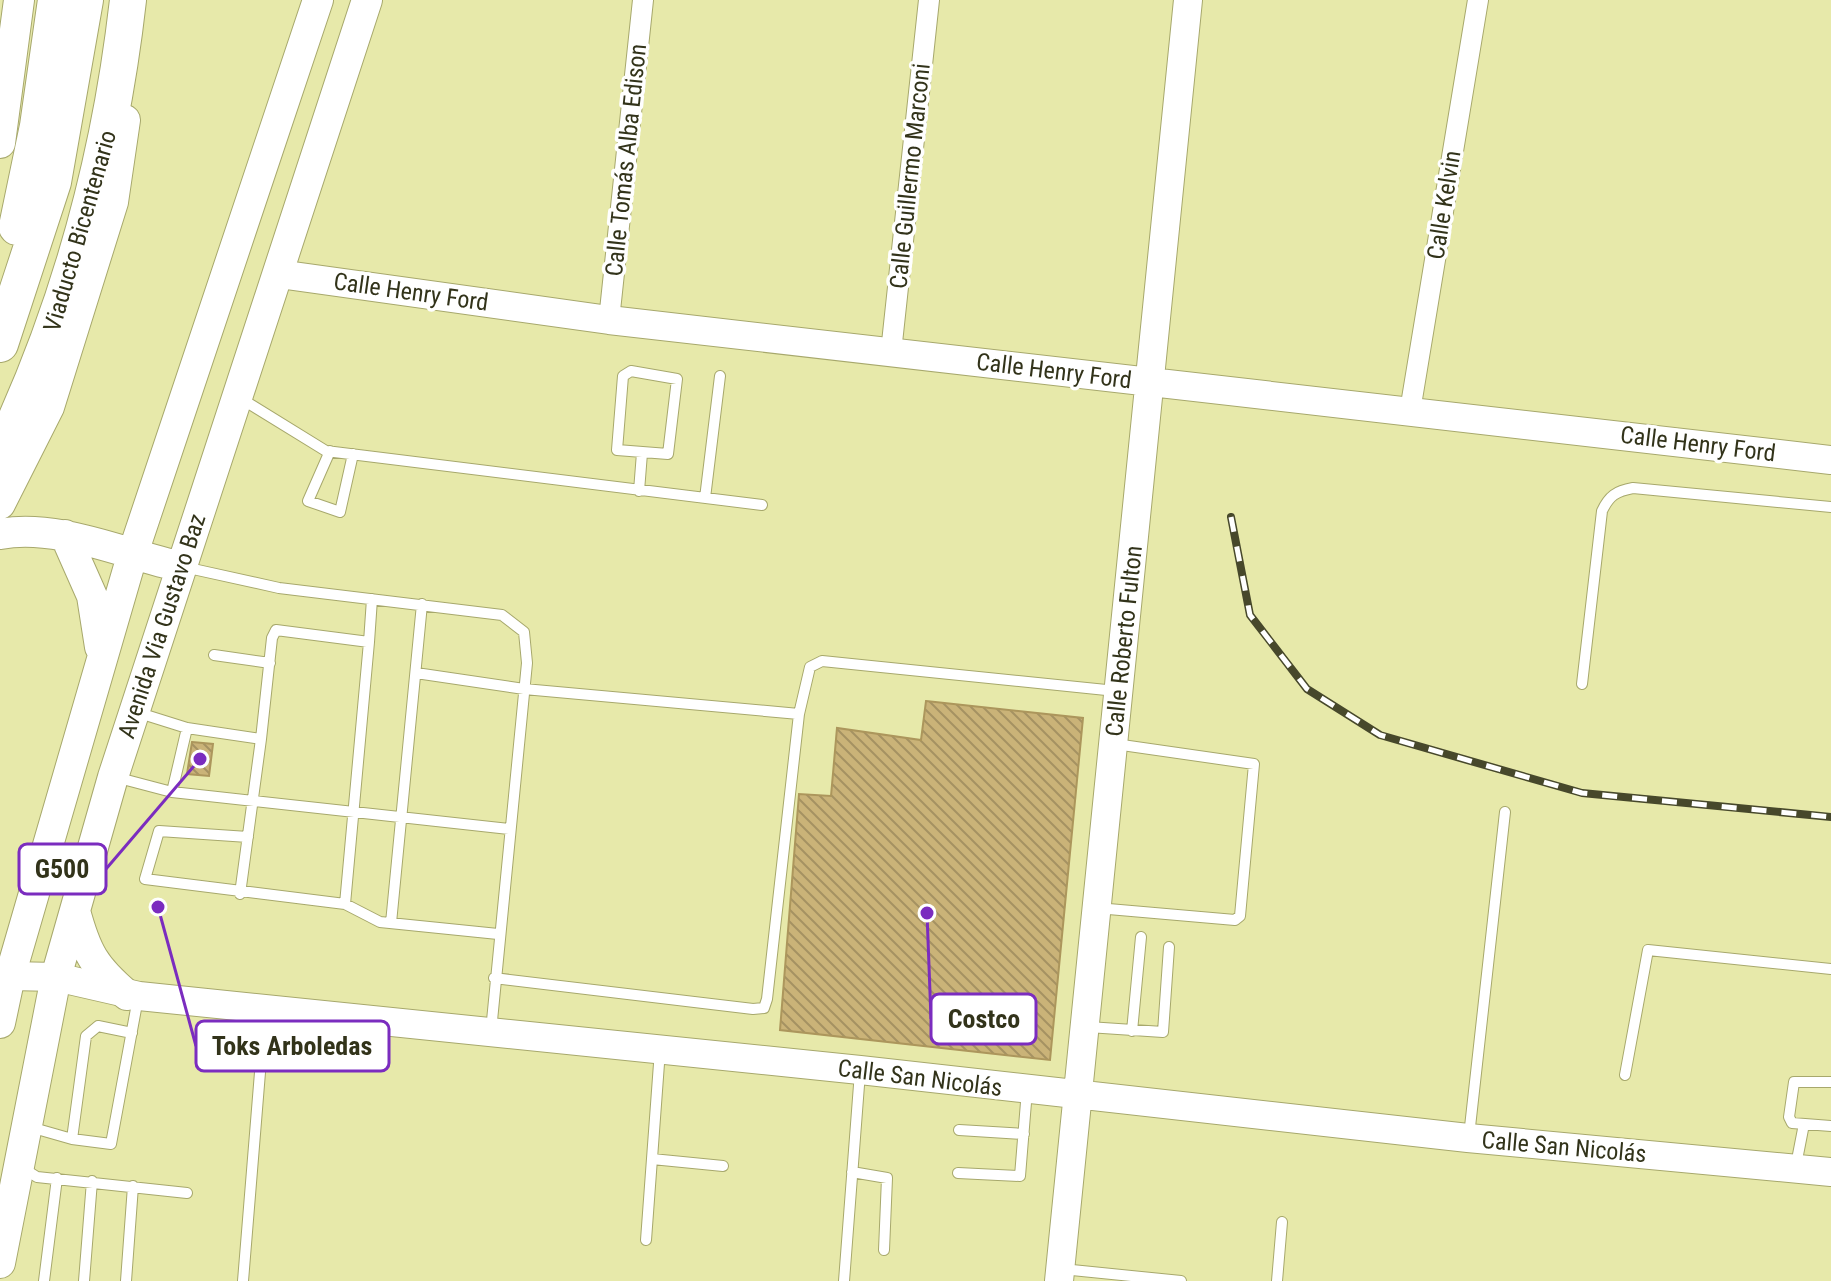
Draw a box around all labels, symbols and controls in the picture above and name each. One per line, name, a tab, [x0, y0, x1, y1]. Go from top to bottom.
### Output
street label: Calle Tomás Alba Edison	[600, 42, 652, 278]
street label: Calle Guillermo Marconi	[884, 62, 936, 290]
street label: Viaducto Bicentenario	[38, 127, 122, 335]
street label: Calle Kelvin	[1422, 149, 1466, 261]
street label: Calle Henry Ford	[332, 267, 490, 317]
street label: Calle Henry Ford	[975, 348, 1133, 394]
street label: Calle Henry Ford	[1619, 421, 1777, 467]
street label: Avenida Via Gustavo Baz	[112, 510, 212, 742]
street label: Calle Roberto Fulton	[1100, 544, 1148, 738]
callout: G500	[19, 844, 106, 894]
text: G500	[35, 854, 89, 884]
callout: Costco	[931, 994, 1036, 1044]
text: Costco	[948, 1004, 1020, 1034]
callout: Toks Arboledas	[196, 1021, 389, 1071]
text: Toks Arboledas	[212, 1031, 372, 1061]
street label: Calle San Nicolás	[836, 1054, 1004, 1102]
street label: Calle San Nicolás	[1480, 1126, 1648, 1168]

